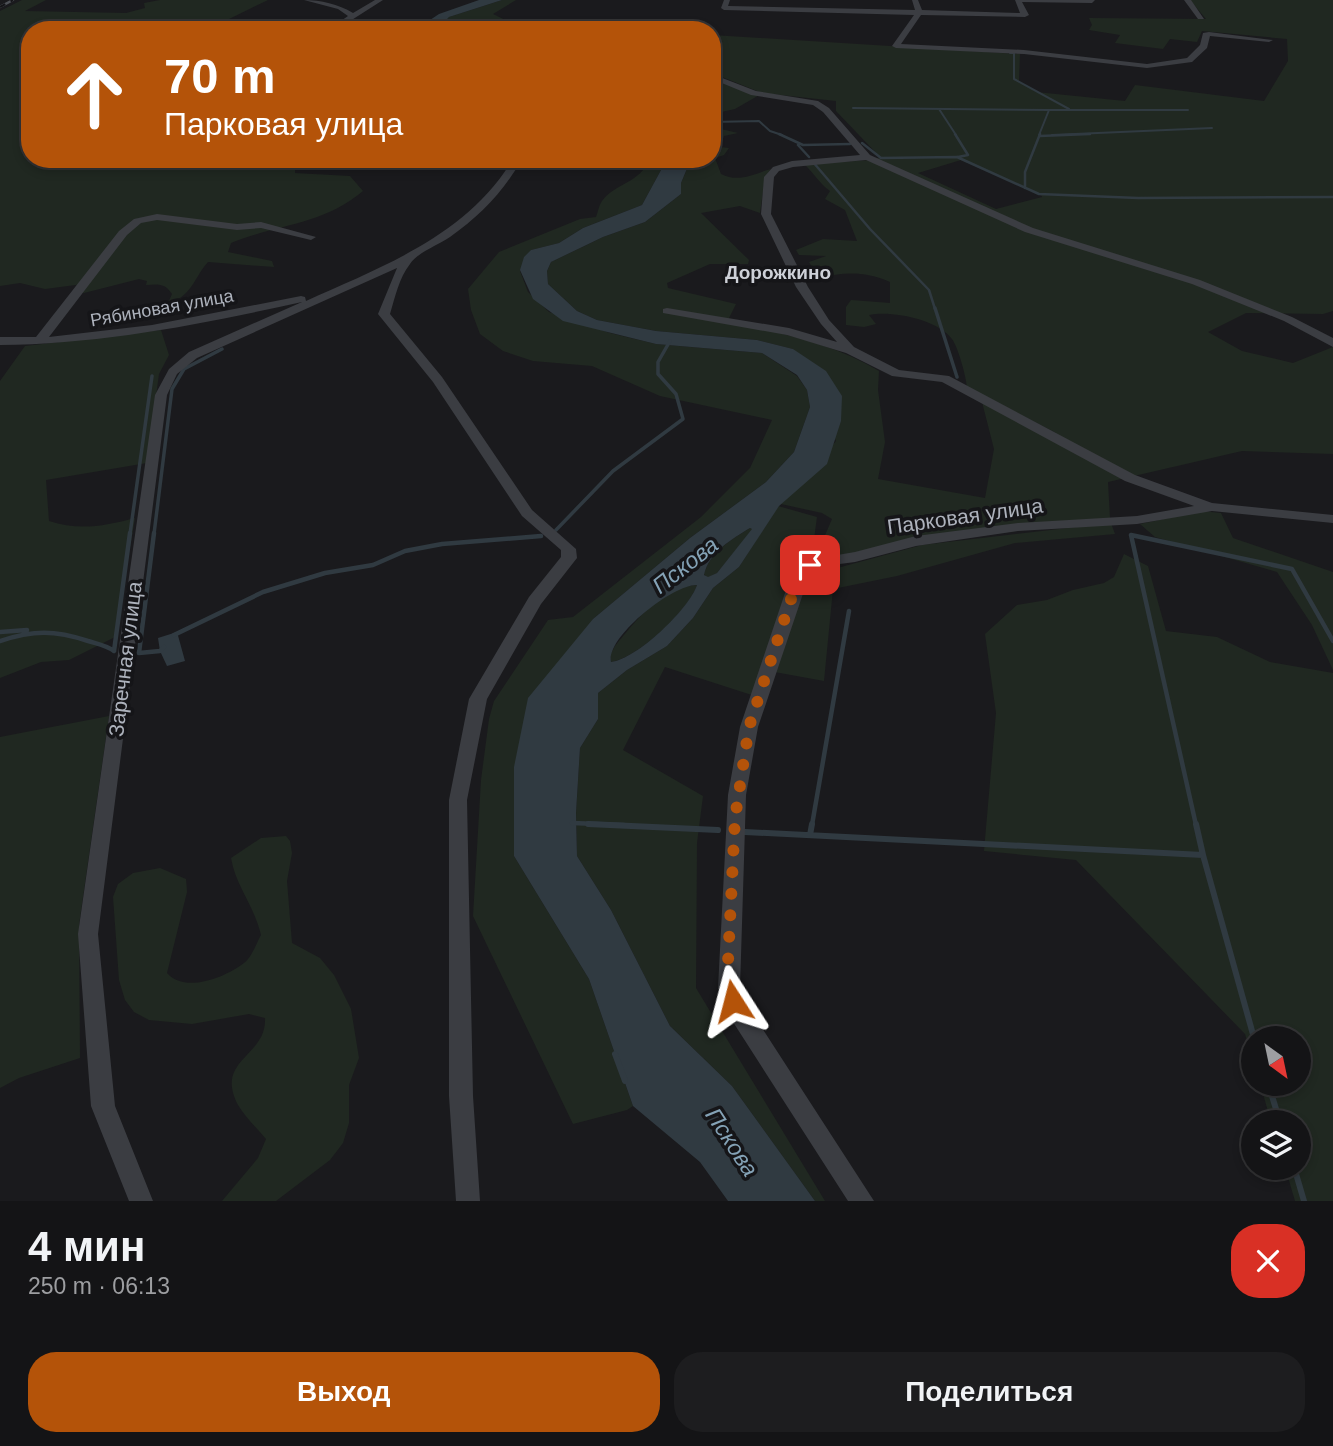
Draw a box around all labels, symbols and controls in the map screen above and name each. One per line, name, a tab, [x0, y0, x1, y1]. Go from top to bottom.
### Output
icon: ahead	[49, 49, 140, 140]
text: 70 m	[164, 49, 276, 103]
text: Парковая улица	[164, 106, 403, 142]
district label: Дорожкино	[725, 262, 831, 283]
street label: Рябиновая улица	[89, 285, 236, 330]
street label: Парковая улица	[886, 494, 1045, 538]
water label: Пскова	[647, 531, 723, 599]
pin	[780, 535, 840, 595]
icon: arrive	[791, 546, 829, 584]
street label: Заречная улица	[104, 580, 146, 738]
position arrow	[696, 964, 770, 1038]
north arrow	[1241, 1026, 1311, 1096]
map controls	[1241, 1026, 1311, 1180]
water label: Пскова	[700, 1103, 764, 1181]
button: layers	[1241, 1110, 1311, 1180]
text: 4 мин	[28, 1223, 145, 1270]
button: close	[1231, 1224, 1305, 1298]
text: 250 m · 06:13	[28, 1273, 170, 1299]
button: Выход	[28, 1352, 660, 1432]
button: Поделиться	[674, 1352, 1305, 1432]

